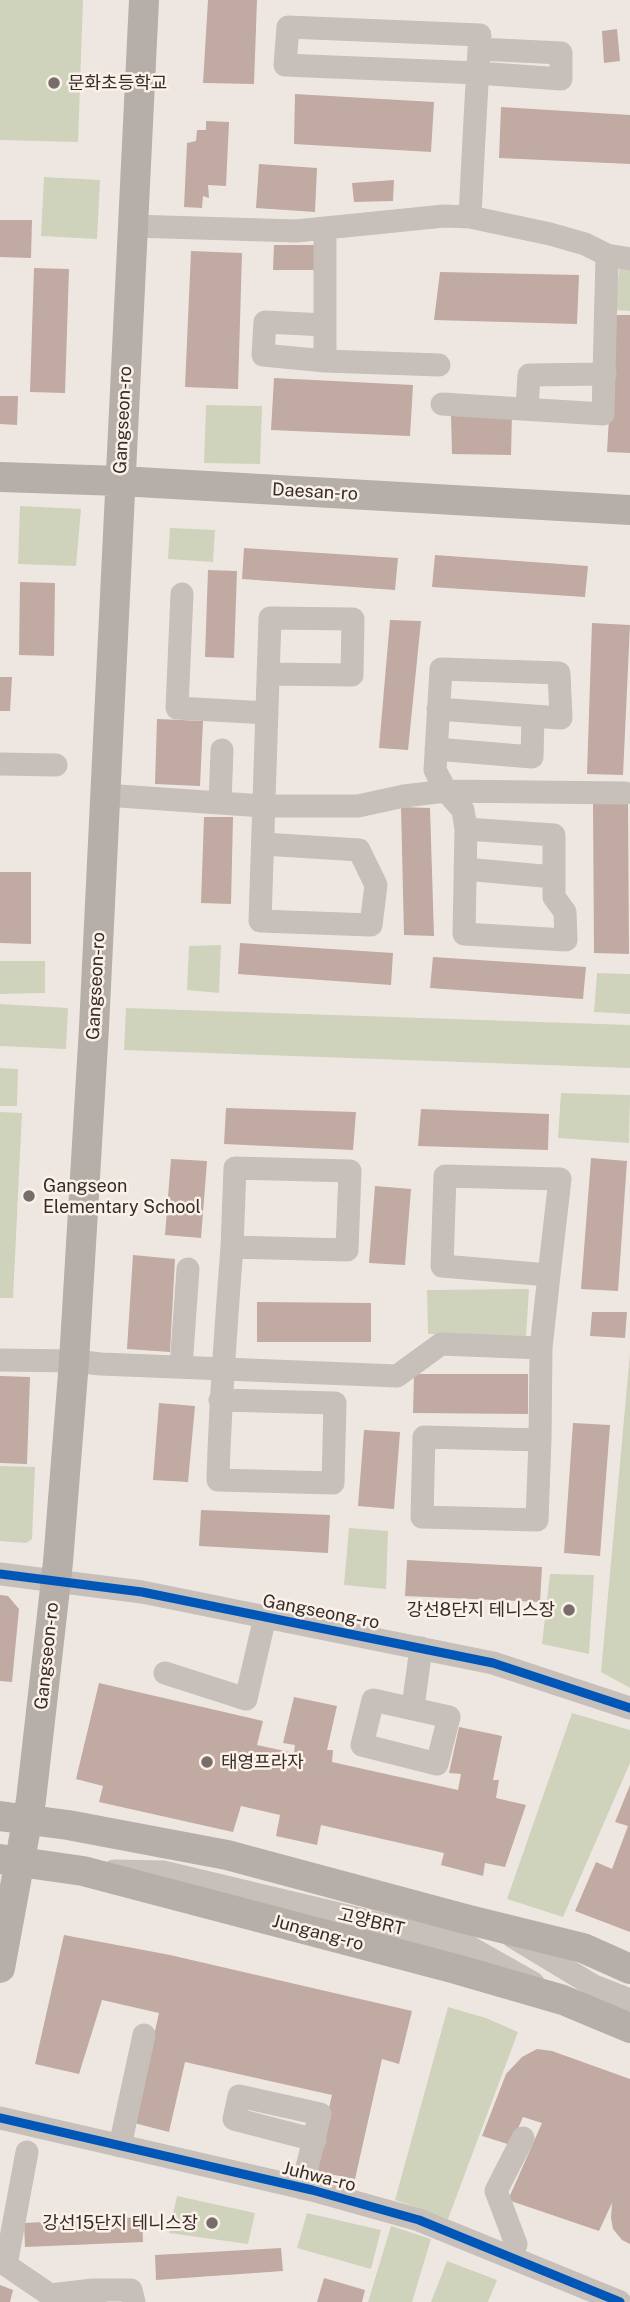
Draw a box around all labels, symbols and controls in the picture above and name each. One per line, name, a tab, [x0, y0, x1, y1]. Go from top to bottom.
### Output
place label: 문화초등학교	[68, 72, 167, 94]
marker: 문화초등학교	[46, 75, 62, 91]
street label: Gangseon-ro	[109, 365, 137, 475]
street label: Daesan-ro	[272, 479, 358, 505]
street label: Gangseon-ro	[82, 931, 110, 1041]
place label: Gangseon Elementary School	[43, 1175, 201, 1218]
marker: Gangseon Elementary School	[21, 1188, 37, 1204]
street label: Gangseong-ro	[261, 1590, 381, 1634]
place label: 강선8단지 테니스장	[406, 1599, 555, 1621]
street label: Gangseon-ro	[31, 1601, 63, 1711]
marker: 강선8단지 테니스장	[561, 1602, 577, 1618]
place label: 태영프라자	[221, 1751, 304, 1773]
marker: 태영프라자	[199, 1754, 215, 1770]
street label: 고양BRT	[335, 1904, 407, 1940]
street label: Jungang-ro	[270, 1910, 366, 1956]
street label: Juhwa-ro	[280, 2157, 358, 2197]
place label: 강선15단지 테니스장	[42, 2212, 198, 2234]
marker: 강선15단지 테니스장	[204, 2215, 220, 2231]

